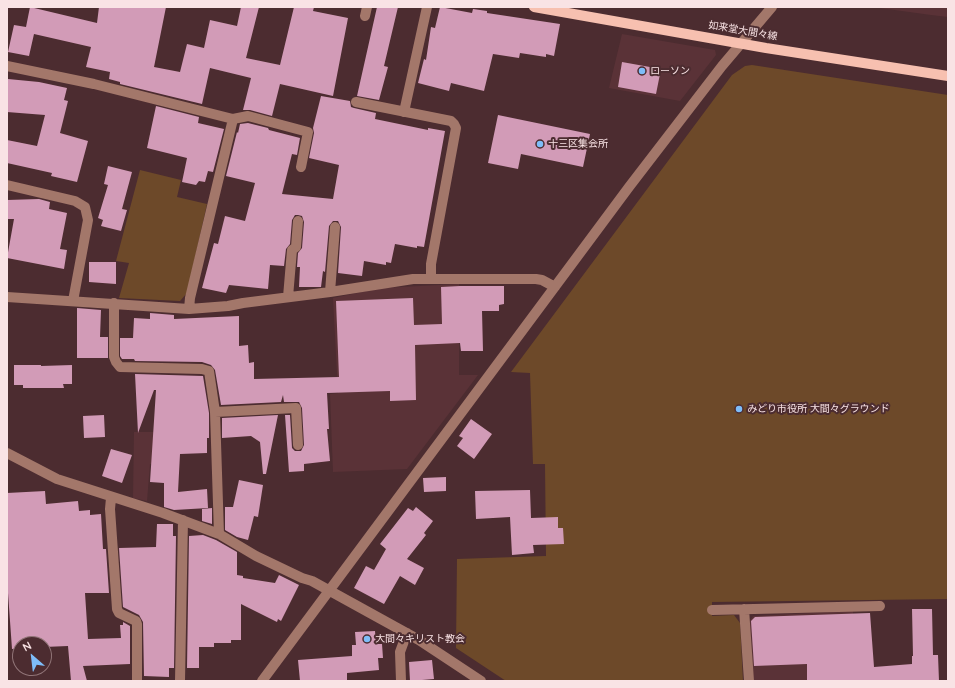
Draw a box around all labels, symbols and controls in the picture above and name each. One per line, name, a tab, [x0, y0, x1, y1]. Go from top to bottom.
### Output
street label: 如来堂大間々線	[707, 19, 779, 43]
place label: ローソン	[650, 65, 690, 77]
marker: ローソン	[637, 66, 647, 76]
place label: 十三区集会所	[548, 138, 608, 150]
marker: 十三区集会所	[535, 139, 545, 149]
place label: みどり市役所 大間々グラウンド	[747, 403, 890, 415]
marker: みどり市役所 大間々グラウンド	[734, 404, 744, 414]
place label: 大間々キリスト教会	[375, 633, 465, 645]
marker: 大間々キリスト教会	[362, 634, 372, 644]
north arrow	[12, 636, 52, 676]
text: N	[20, 638, 34, 654]

